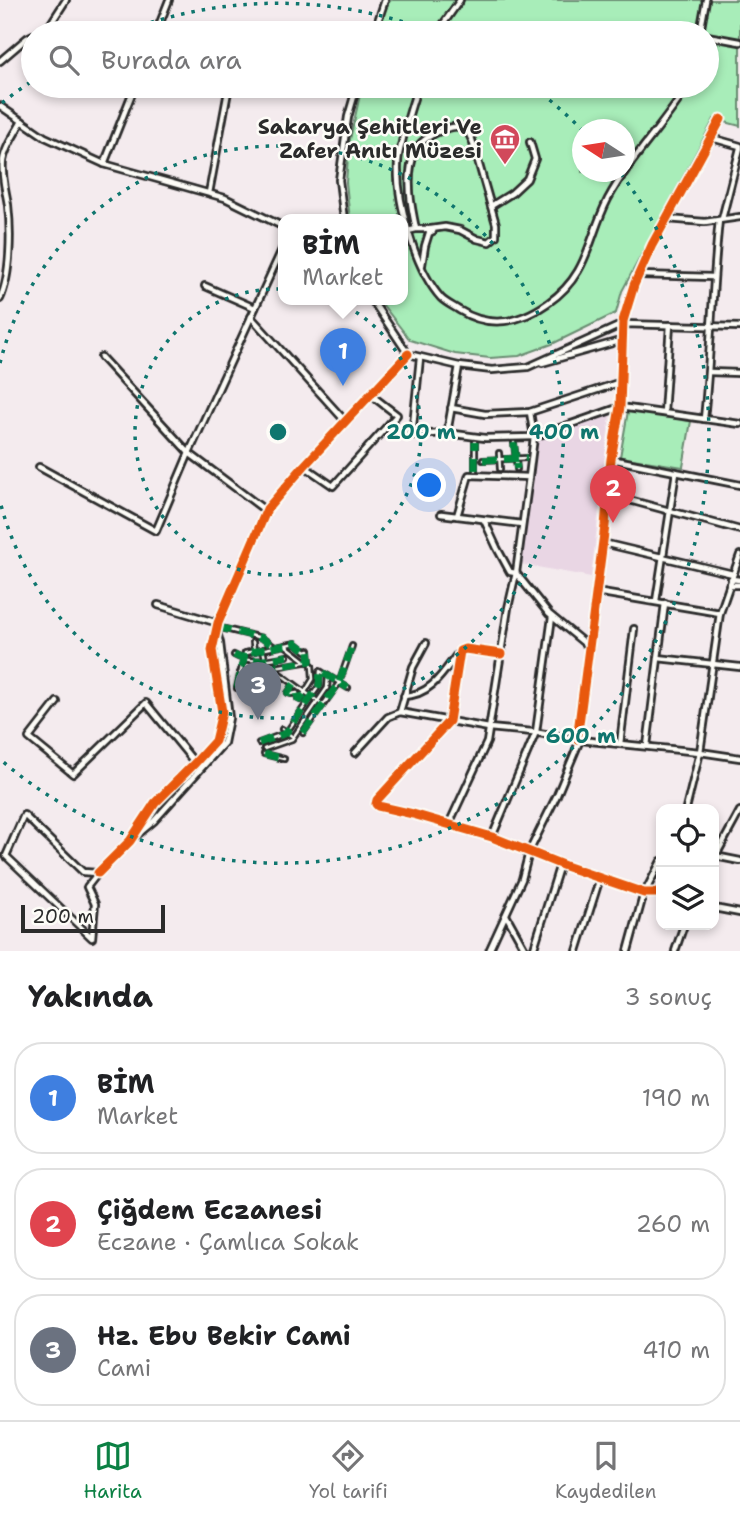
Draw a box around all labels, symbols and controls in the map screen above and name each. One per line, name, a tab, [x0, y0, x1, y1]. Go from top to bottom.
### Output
search box	[21, 21, 719, 98]
icon: search	[45, 41, 83, 79]
text: Burada ara	[101, 42, 242, 77]
place label: Sakarya Şehitleri Ve Zafer Anıtı Müzesi	[258, 113, 482, 165]
north arrow	[572, 119, 635, 182]
museum icon: Sakarya Şehitleri Ve Zafer Anıtı Müzesi	[488, 122, 522, 166]
popup	[278, 214, 408, 305]
text: BİM	[302, 227, 360, 262]
text: Market	[302, 262, 384, 292]
pin: 1	[320, 328, 366, 386]
text: 200 m	[386, 418, 456, 446]
text: 400 m	[529, 418, 599, 446]
centre of rings	[266, 420, 290, 444]
pin: 2	[590, 465, 636, 523]
your location	[412, 468, 446, 502]
pin: 3	[235, 662, 281, 720]
text: 600 m	[546, 722, 616, 750]
map controls	[656, 804, 719, 930]
button: locate	[656, 804, 719, 867]
button: layers	[656, 867, 719, 930]
scale bar	[21, 902, 164, 934]
text: 200 m	[32, 904, 94, 929]
text: Yakında	[28, 976, 153, 1017]
text: 3 sonuç	[625, 982, 712, 1012]
text: BİM	[97, 1066, 155, 1101]
text: 1	[48, 1083, 58, 1113]
text: 190 m	[642, 1083, 710, 1113]
text: Market	[97, 1101, 178, 1131]
text: Çiğdem Eczanesi	[97, 1192, 322, 1227]
text: 2	[45, 1209, 61, 1239]
text: 260 m	[636, 1209, 710, 1239]
text: Eczane · Çamlıca Sokak	[97, 1227, 359, 1257]
text: Hz. Ebu Bekir Cami	[97, 1318, 351, 1353]
text: 3	[45, 1335, 61, 1365]
text: 410 m	[642, 1335, 710, 1365]
text: Cami	[97, 1353, 151, 1383]
tab: Harita	[84, 1437, 142, 1504]
tab: Yol tarifi	[309, 1437, 388, 1504]
tab: Kaydedilen	[555, 1437, 656, 1504]

